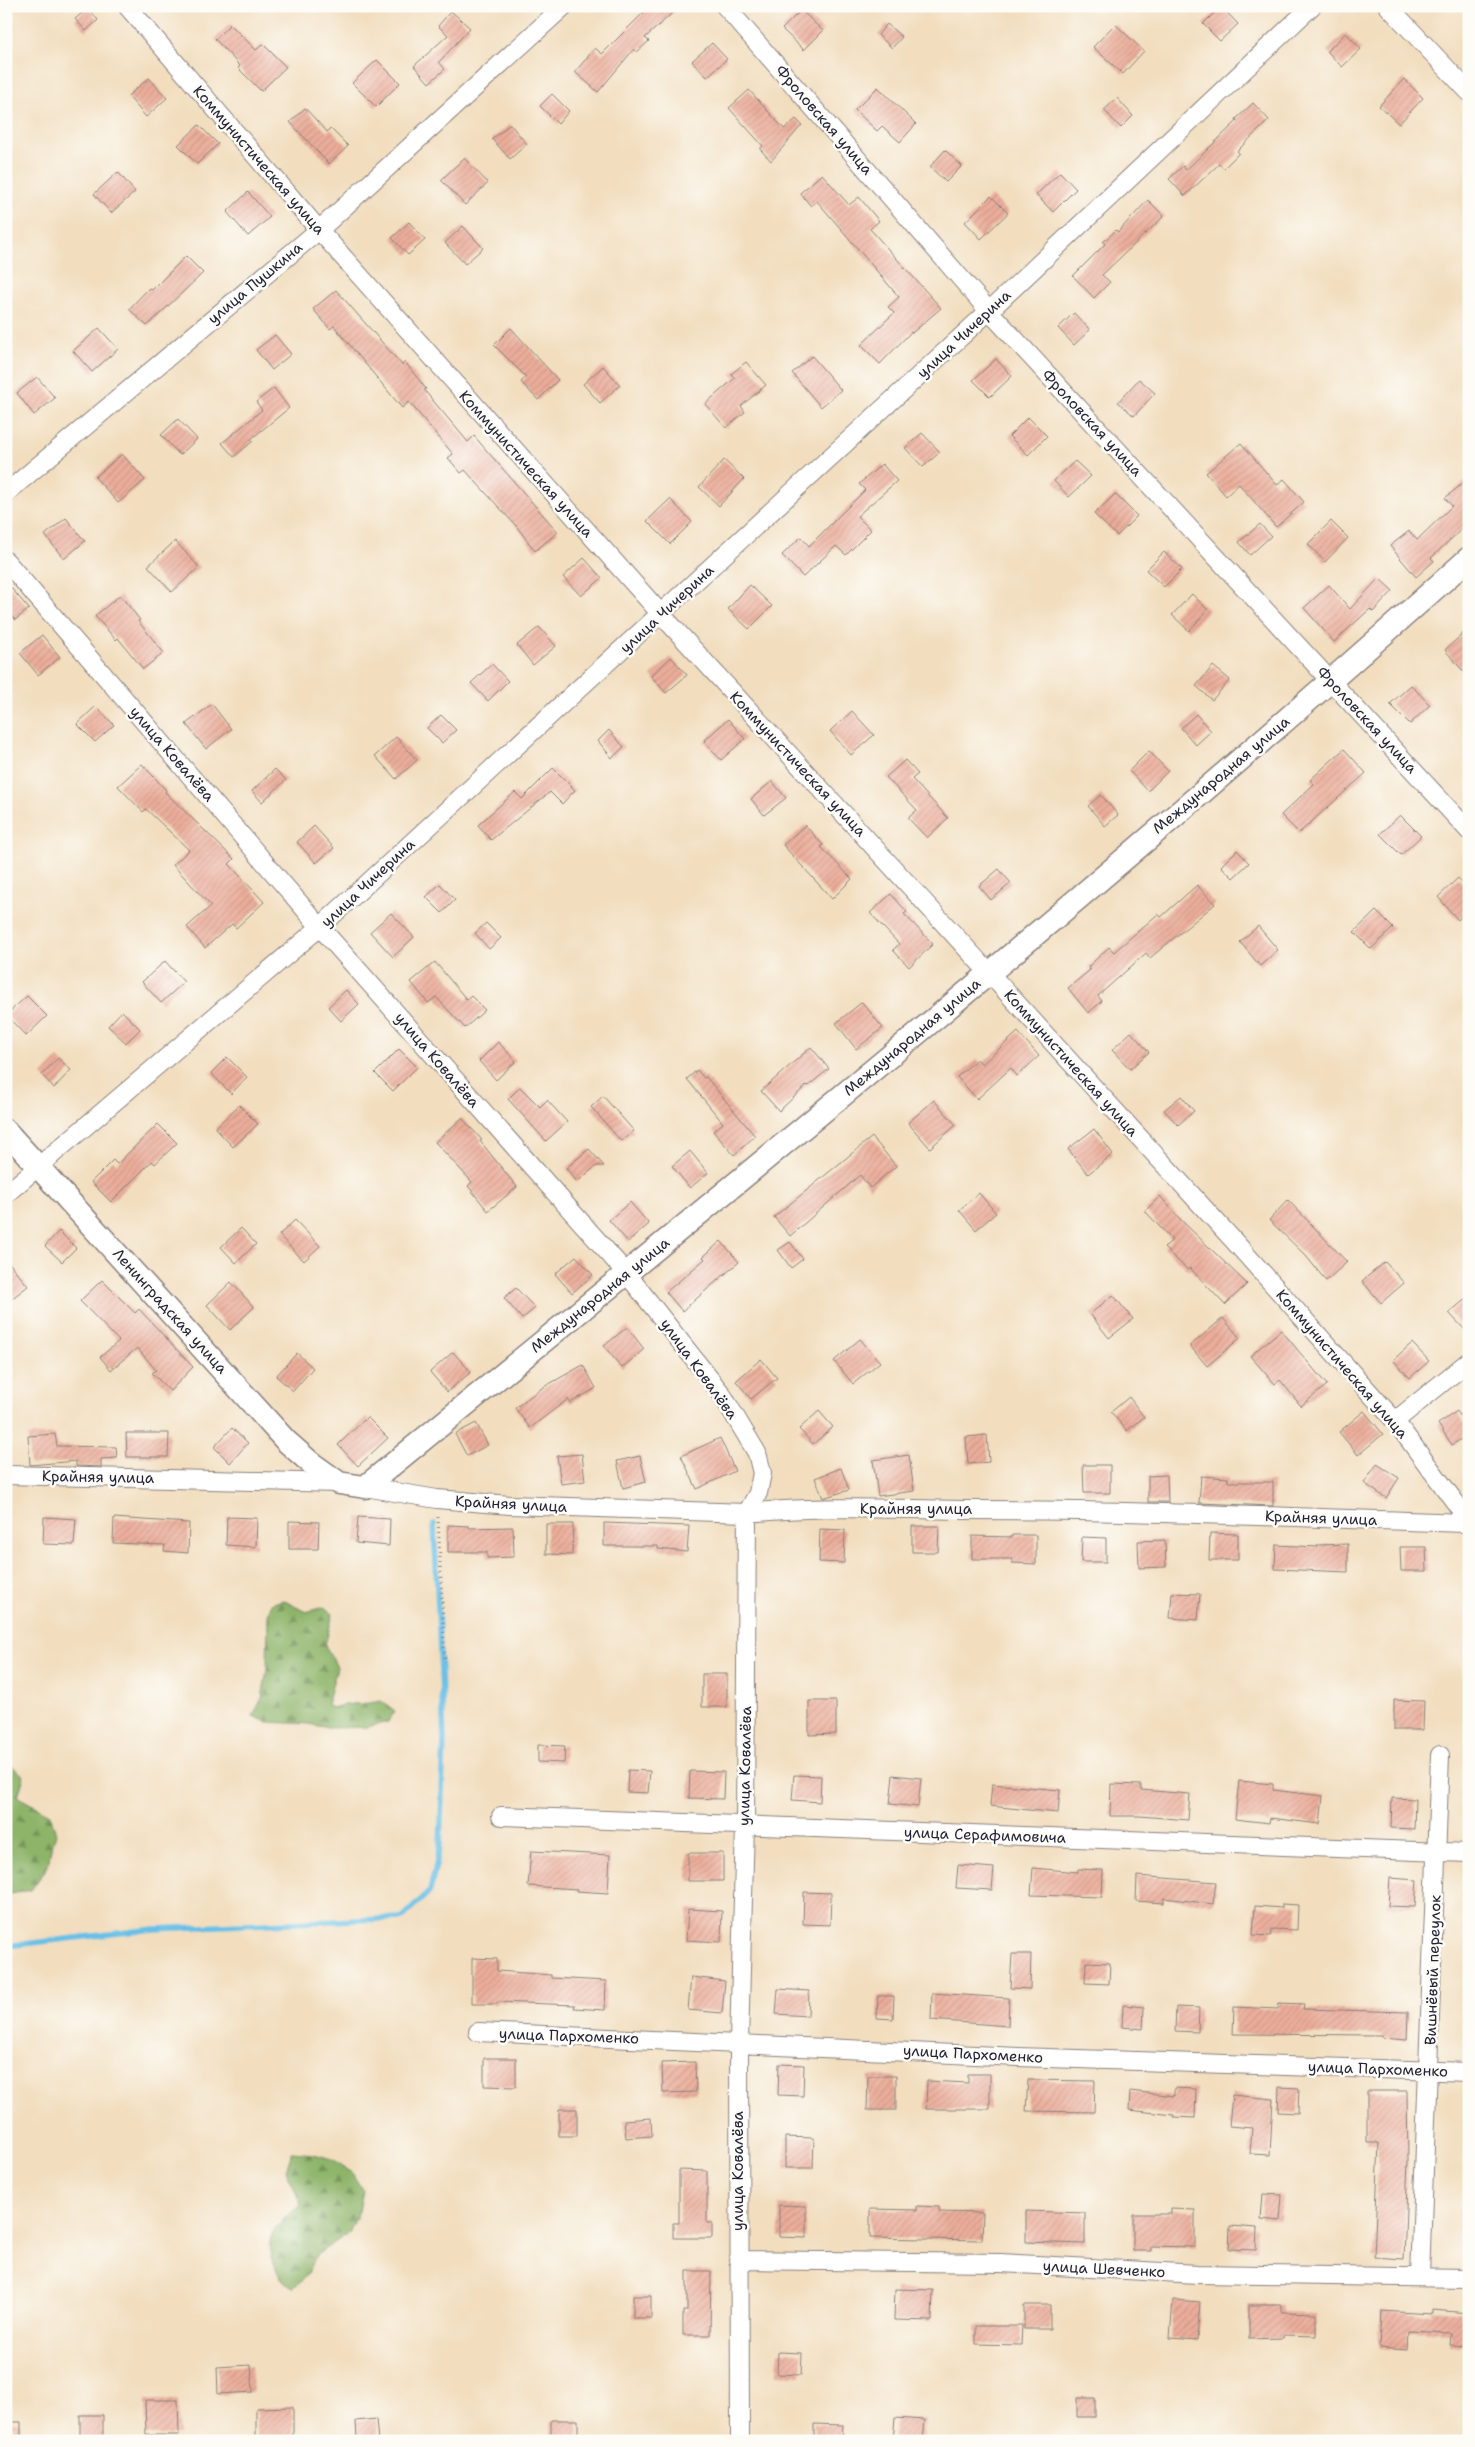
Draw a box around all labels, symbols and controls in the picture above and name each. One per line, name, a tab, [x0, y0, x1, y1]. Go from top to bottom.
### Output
street label: Фроловская улица	[771, 61, 878, 180]
street label: Коммунистическая улица	[189, 81, 330, 239]
street label: улица Пушкина	[203, 237, 307, 328]
street label: улица Чичерина	[913, 285, 1016, 383]
street label: Фроловская улица	[1037, 365, 1147, 481]
street label: Коммунистическая улица	[454, 386, 598, 542]
street label: улица Чичерина	[616, 560, 719, 658]
street label: Фроловская улица	[1312, 662, 1422, 778]
street label: Коммунистическая улица	[725, 687, 871, 841]
street label: улица Ковалёва	[125, 702, 219, 806]
street label: Международная улица	[1148, 711, 1294, 838]
street label: улица Чичерина	[317, 834, 420, 932]
street label: Международная улица	[839, 973, 985, 1100]
street label: Коммунистическая улица	[999, 985, 1143, 1141]
street label: улица Ковалёва	[390, 1008, 484, 1112]
street label: Международная улица	[526, 1232, 674, 1357]
street label: Ленинградская улица	[108, 1244, 232, 1379]
street label: Коммунистическая улица	[1272, 1285, 1413, 1443]
street label: улица Ковалёва	[656, 1315, 743, 1424]
street label: Крайняя улица	[42, 1466, 155, 1488]
street label: Крайняя улица	[454, 1491, 568, 1517]
street label: Крайняя улица	[860, 1499, 973, 1519]
street label: Крайняя улица	[1265, 1506, 1378, 1530]
street label: улица Ковалёва	[734, 1705, 756, 1826]
street label: улица Серафимовича	[904, 1822, 1067, 1848]
street label: Вишнёвый переулок	[1420, 1894, 1446, 2046]
street label: улица Пархоменко	[499, 2024, 639, 2048]
street label: улица Пархоменко	[902, 2040, 1044, 2068]
street label: улица Пархоменко	[1308, 2057, 1448, 2081]
street label: улица Ковалёва	[728, 2110, 748, 2231]
street label: улица Шевченко	[1042, 2256, 1166, 2282]

